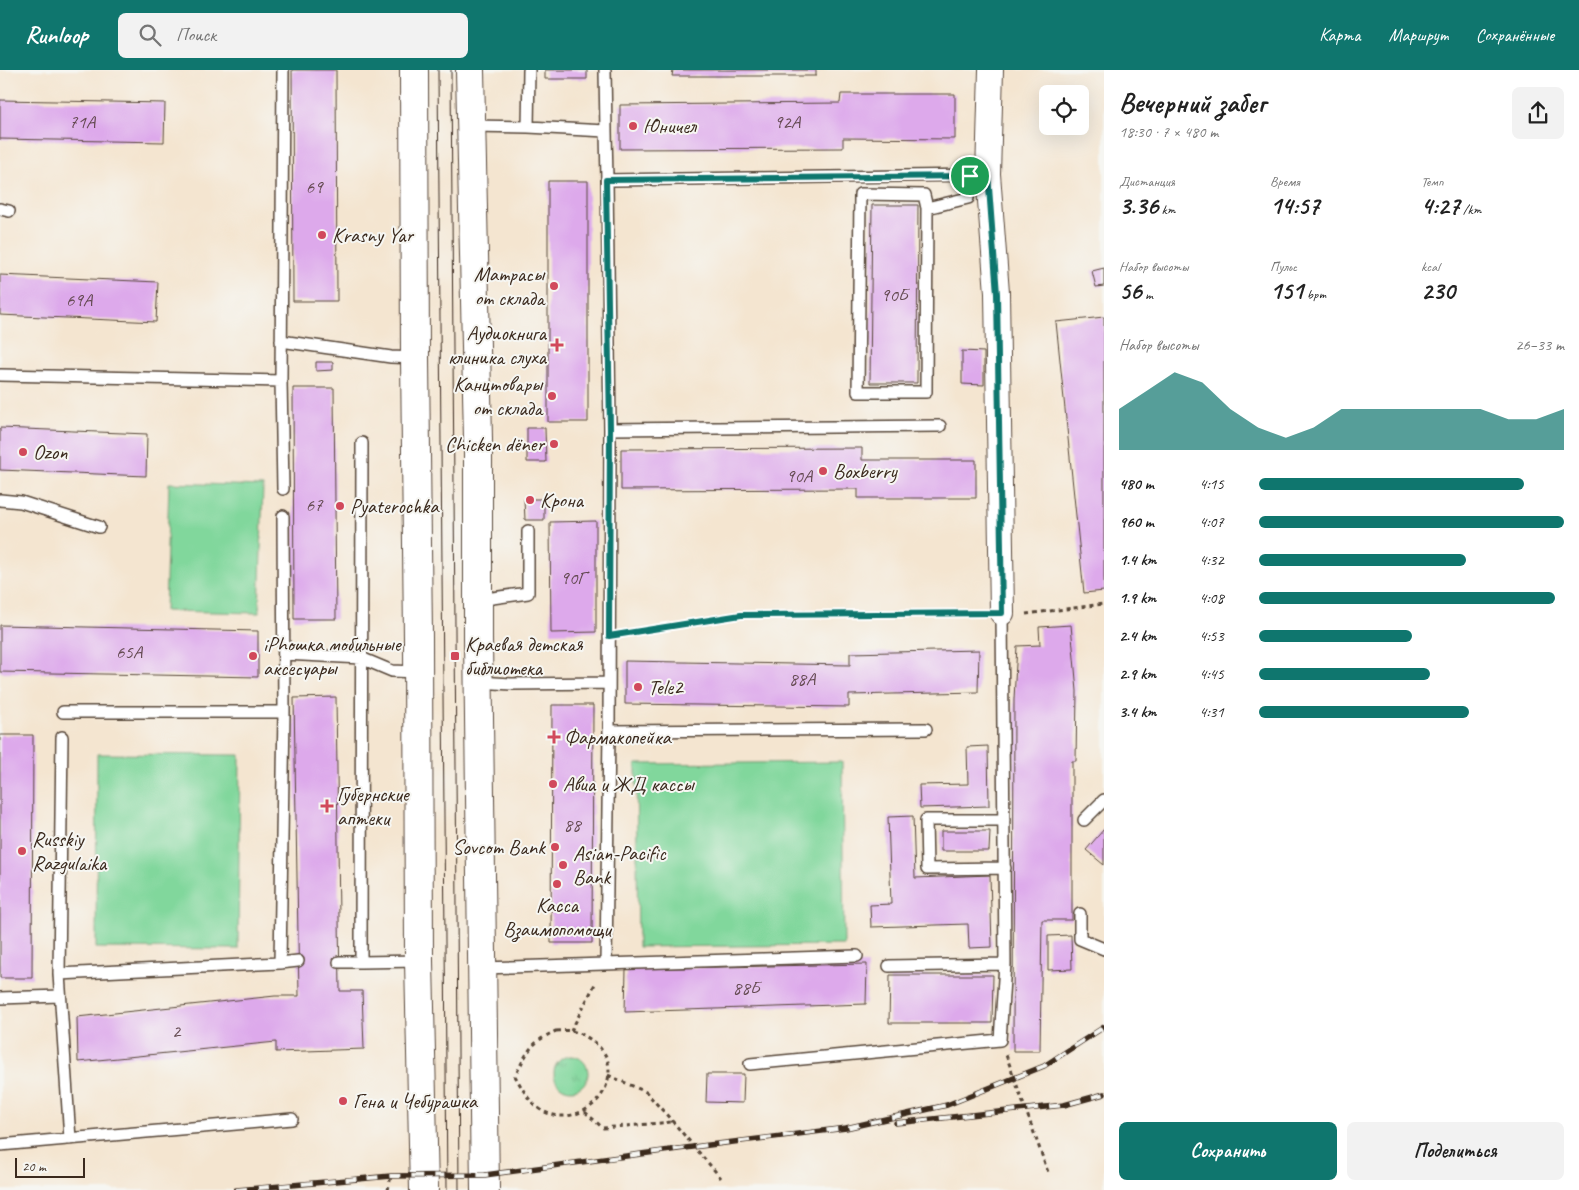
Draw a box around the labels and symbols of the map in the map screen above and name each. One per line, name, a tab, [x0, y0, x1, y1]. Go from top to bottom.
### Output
house number: 71А	[69, 110, 97, 134]
house number: 92А	[774, 110, 802, 134]
place label: Юничел	[643, 113, 698, 139]
marker: Юничел	[627, 120, 639, 132]
pin	[949, 155, 991, 197]
house number: 69	[305, 175, 324, 199]
place label: Krasny Yar	[332, 222, 414, 248]
marker: Krasny Yar	[316, 229, 328, 241]
place label: Матрасы от склада	[474, 261, 546, 311]
marker: Матрасы от склада	[548, 280, 560, 292]
house number: 90Б	[881, 283, 911, 307]
house number: 69А	[66, 288, 94, 312]
place label: Аудиокнига клиника слуха	[448, 320, 548, 370]
marker: Аудиокнига клиника слуха	[550, 338, 564, 352]
place label: Канцтовары от склада	[453, 371, 544, 421]
marker: Канцтовары от склада	[546, 390, 558, 402]
place label: Chicken dëner	[445, 431, 545, 457]
marker: Chicken dëner	[548, 438, 560, 450]
place label: Ozon	[33, 439, 68, 465]
marker: Ozon	[17, 446, 29, 458]
place label: Boxberry	[833, 458, 899, 484]
house number: 90А	[786, 464, 814, 488]
marker: Boxberry	[817, 465, 829, 477]
place label: Крона	[540, 487, 584, 513]
house number: 67	[305, 493, 324, 517]
place label: Pyaterochka	[350, 493, 440, 519]
marker: Крона	[524, 494, 536, 506]
marker: Pyaterochka	[334, 500, 346, 512]
house number: 90Г	[560, 566, 590, 590]
place label: iPhoшка мобильные аксесуары	[263, 631, 403, 681]
place label: Краевая детская библиотека	[465, 631, 584, 681]
house number: 65А	[116, 640, 144, 664]
marker: iPhoшка мобильные аксесуары	[247, 650, 259, 662]
marker: Краевая детская библиотека	[449, 650, 461, 662]
house number: 88А	[789, 667, 817, 691]
place label: Tele2	[648, 674, 684, 700]
marker: Tele2	[632, 681, 644, 693]
place label: Фармакопейка	[564, 724, 672, 750]
marker: Фармакопейка	[548, 731, 560, 743]
place label: Авиа и ЖД кассы	[563, 771, 696, 797]
marker: Авиа и ЖД кассы	[547, 778, 559, 790]
place label: Губернские аптеки	[337, 781, 411, 831]
marker: Губернские аптеки	[321, 800, 333, 812]
house number: 88	[563, 813, 583, 837]
place label: Russkiy Razgulaika	[32, 826, 108, 876]
place label: Sovcom Bank	[452, 834, 546, 860]
place label: Asian-Pacific Bank	[573, 840, 667, 890]
marker: Sovcom Bank	[549, 841, 561, 853]
marker: Russkiy Razgulaika	[16, 845, 28, 857]
marker: Asian-Pacific Bank	[557, 859, 569, 871]
marker: Касса Взаимопомощи	[551, 878, 563, 890]
place label: Касса Взаимопомощи	[503, 892, 613, 943]
house number: 88Б	[733, 976, 763, 1000]
house number: 2	[172, 1019, 182, 1043]
place label: Гена и Чебурашка	[353, 1088, 479, 1114]
marker: Гена и Чебурашка	[337, 1095, 349, 1107]
scale bar	[15, 1155, 85, 1178]

